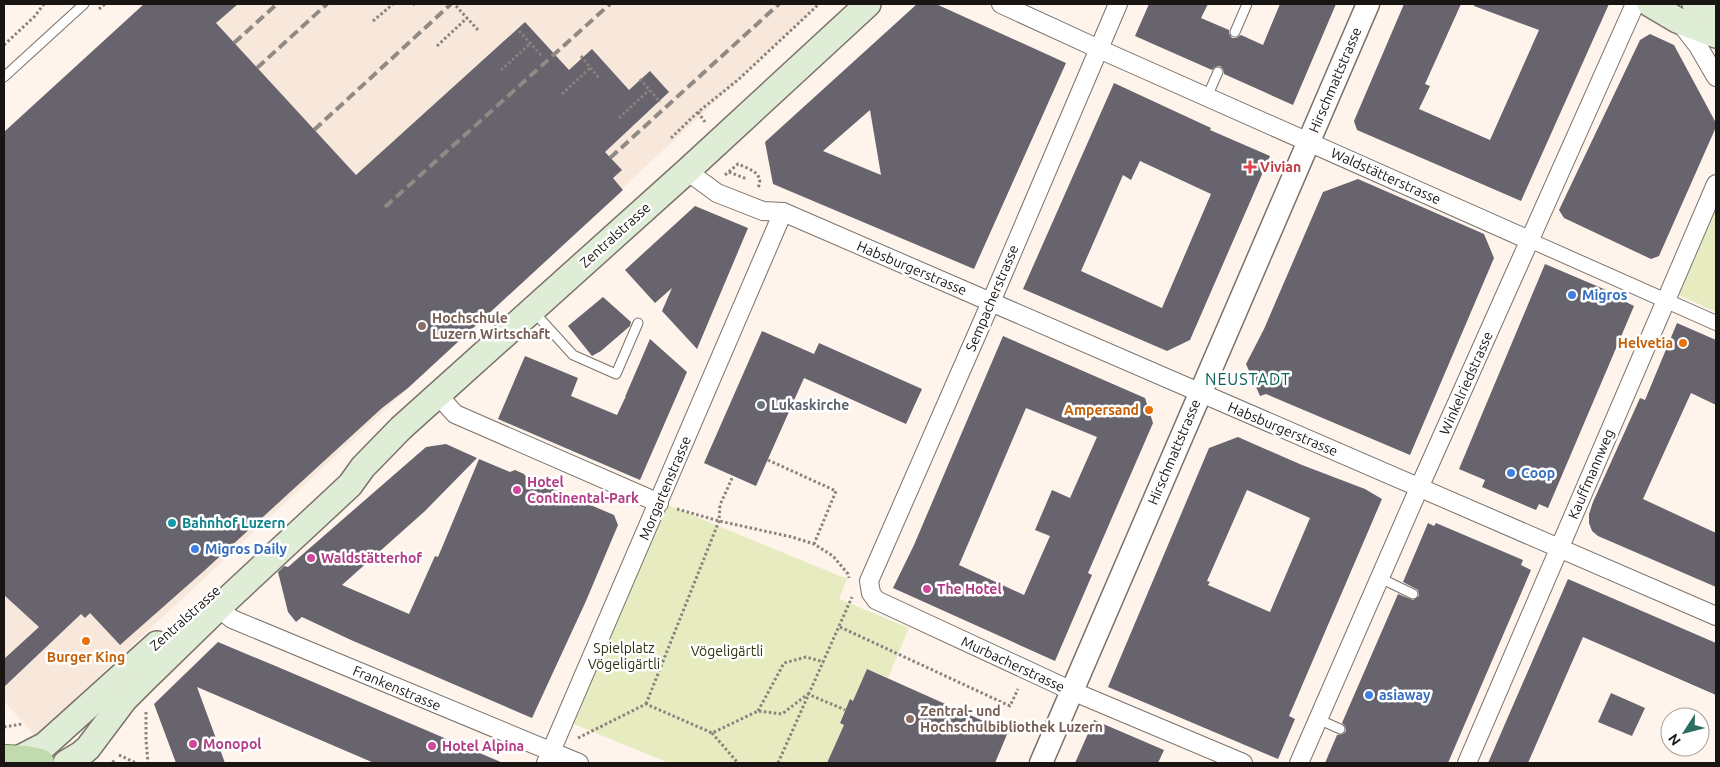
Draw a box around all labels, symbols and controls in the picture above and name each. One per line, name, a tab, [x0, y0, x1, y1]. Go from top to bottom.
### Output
street label: Hirschmattstrasse	[1306, 25, 1364, 135]
street label: Waldstätterstrasse	[1329, 145, 1443, 207]
place label: Vivian	[1260, 159, 1301, 175]
marker: Vivian	[1244, 161, 1256, 173]
street label: Zentralstrasse	[576, 199, 654, 271]
street label: Habsburgerstrasse	[855, 238, 969, 298]
street label: Sempacherstrasse	[962, 242, 1022, 354]
place label: Migros	[1582, 287, 1628, 303]
marker: Migros	[1566, 289, 1578, 301]
place label: Hochschule Luzern Wirtschaft	[432, 310, 550, 342]
marker: Hochschule Luzern Wirtschaft	[416, 320, 428, 332]
street label: Winkelriedstrasse	[1436, 329, 1496, 437]
place label: Helvetia	[1618, 335, 1673, 351]
marker: Helvetia	[1677, 337, 1689, 349]
district label: NEUSTADT	[1205, 370, 1291, 388]
place label: Lukaskirche	[771, 397, 849, 413]
street label: Hirschmattstrasse	[1145, 397, 1203, 507]
marker: Lukaskirche	[755, 399, 767, 411]
street label: Habsburgerstrasse	[1226, 399, 1340, 459]
place label: Ampersand	[1064, 402, 1139, 418]
marker: Ampersand	[1143, 404, 1155, 416]
street label: Kauffmannweg	[1565, 427, 1617, 521]
street label: Morgartenstrasse	[636, 434, 694, 542]
place label: Coop	[1521, 465, 1555, 481]
marker: Coop	[1505, 467, 1517, 479]
place label: Hotel Continental-Park	[527, 474, 639, 506]
marker: Hotel Continental-Park	[511, 484, 523, 496]
place label: Bahnhof Luzern	[182, 515, 286, 531]
marker: Bahnhof Luzern	[166, 517, 178, 529]
place label: Migros Daily	[205, 541, 287, 557]
marker: Migros Daily	[189, 543, 201, 555]
place label: Waldstätterhof	[321, 550, 422, 566]
marker: Waldstätterhof	[305, 552, 317, 564]
place label: The Hotel	[937, 581, 1002, 597]
street label: Zentralstrasse	[146, 582, 224, 654]
marker: The Hotel	[921, 583, 933, 595]
street label: Murbacherstrasse	[959, 633, 1067, 695]
marker: Burger King	[80, 635, 92, 647]
park label: Spielplatz Vögeligärtli	[588, 640, 660, 672]
park label: Vögeligärtli	[691, 643, 763, 659]
place label: Burger King	[47, 649, 125, 665]
street label: Frankenstrasse	[351, 662, 443, 714]
place label: asiaway	[1379, 687, 1431, 703]
marker: asiaway	[1363, 689, 1375, 701]
place label: Zentral- und Hochschulbibliothek Luzern	[920, 703, 1103, 735]
north arrow	[1660, 707, 1710, 757]
marker: Zentral- und Hochschulbibliothek Luzern	[904, 713, 916, 725]
text: N	[1665, 731, 1684, 749]
place label: Monopol	[203, 736, 262, 752]
marker: Monopol	[187, 738, 199, 750]
place label: Hotel Alpina	[442, 738, 524, 754]
marker: Hotel Alpina	[426, 740, 438, 752]

